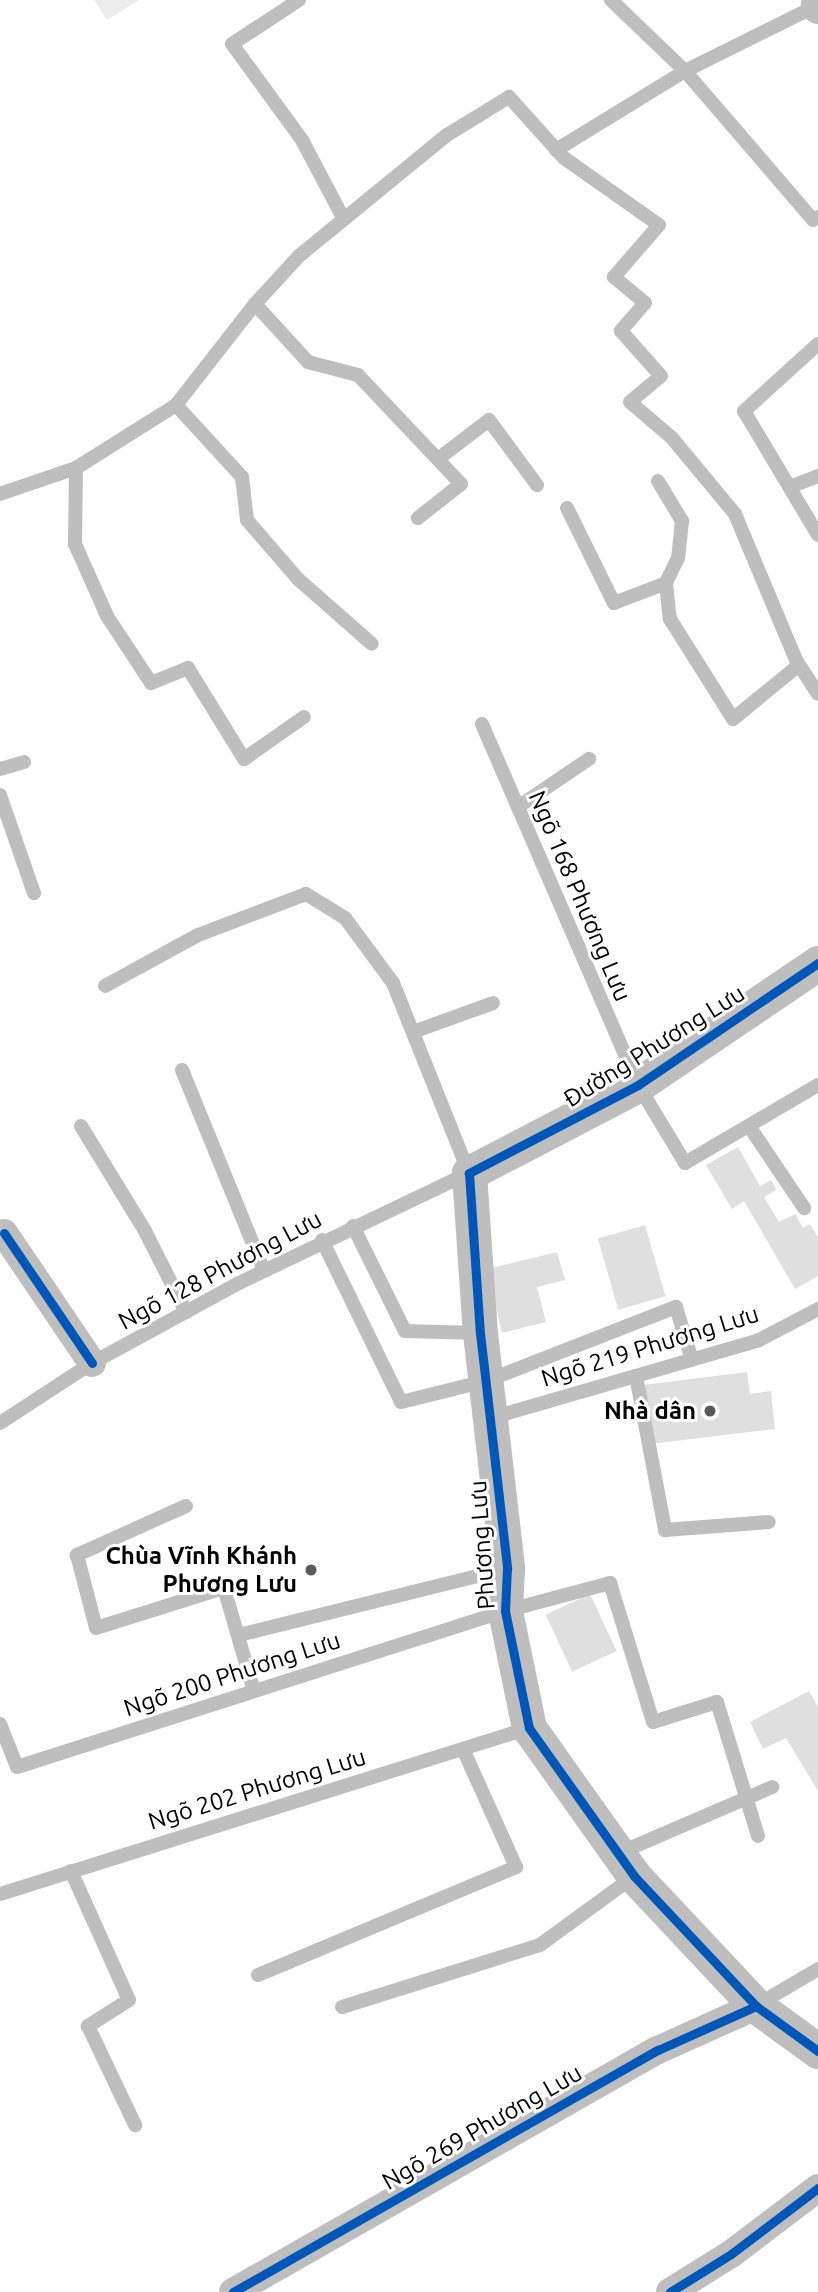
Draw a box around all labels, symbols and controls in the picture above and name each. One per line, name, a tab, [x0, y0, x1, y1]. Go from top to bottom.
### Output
street label: Ngõ 168 Phương Lưu	[523, 786, 637, 1006]
street label: Đường Phương Lưu	[558, 979, 750, 1113]
street label: Ngõ 128 Phương Lưu	[113, 1204, 327, 1336]
street label: Ngõ 219 Phương Lưu	[538, 1299, 762, 1393]
place label: Nhà dân	[604, 1397, 696, 1425]
marker: Nhà dân	[702, 1403, 718, 1419]
street label: Phương Lưu	[463, 1479, 501, 1611]
place label: Chùa Vĩnh Khánh Phương Lưu	[106, 1542, 297, 1598]
marker: Chùa Vĩnh Khánh Phương Lưu	[303, 1562, 319, 1578]
street label: Ngõ 200 Phương Lưu	[120, 1625, 344, 1723]
street label: Ngõ 202 Phương Lưu	[145, 1742, 369, 1836]
street label: Ngõ 269 Phương Lưu	[377, 2058, 587, 2196]

